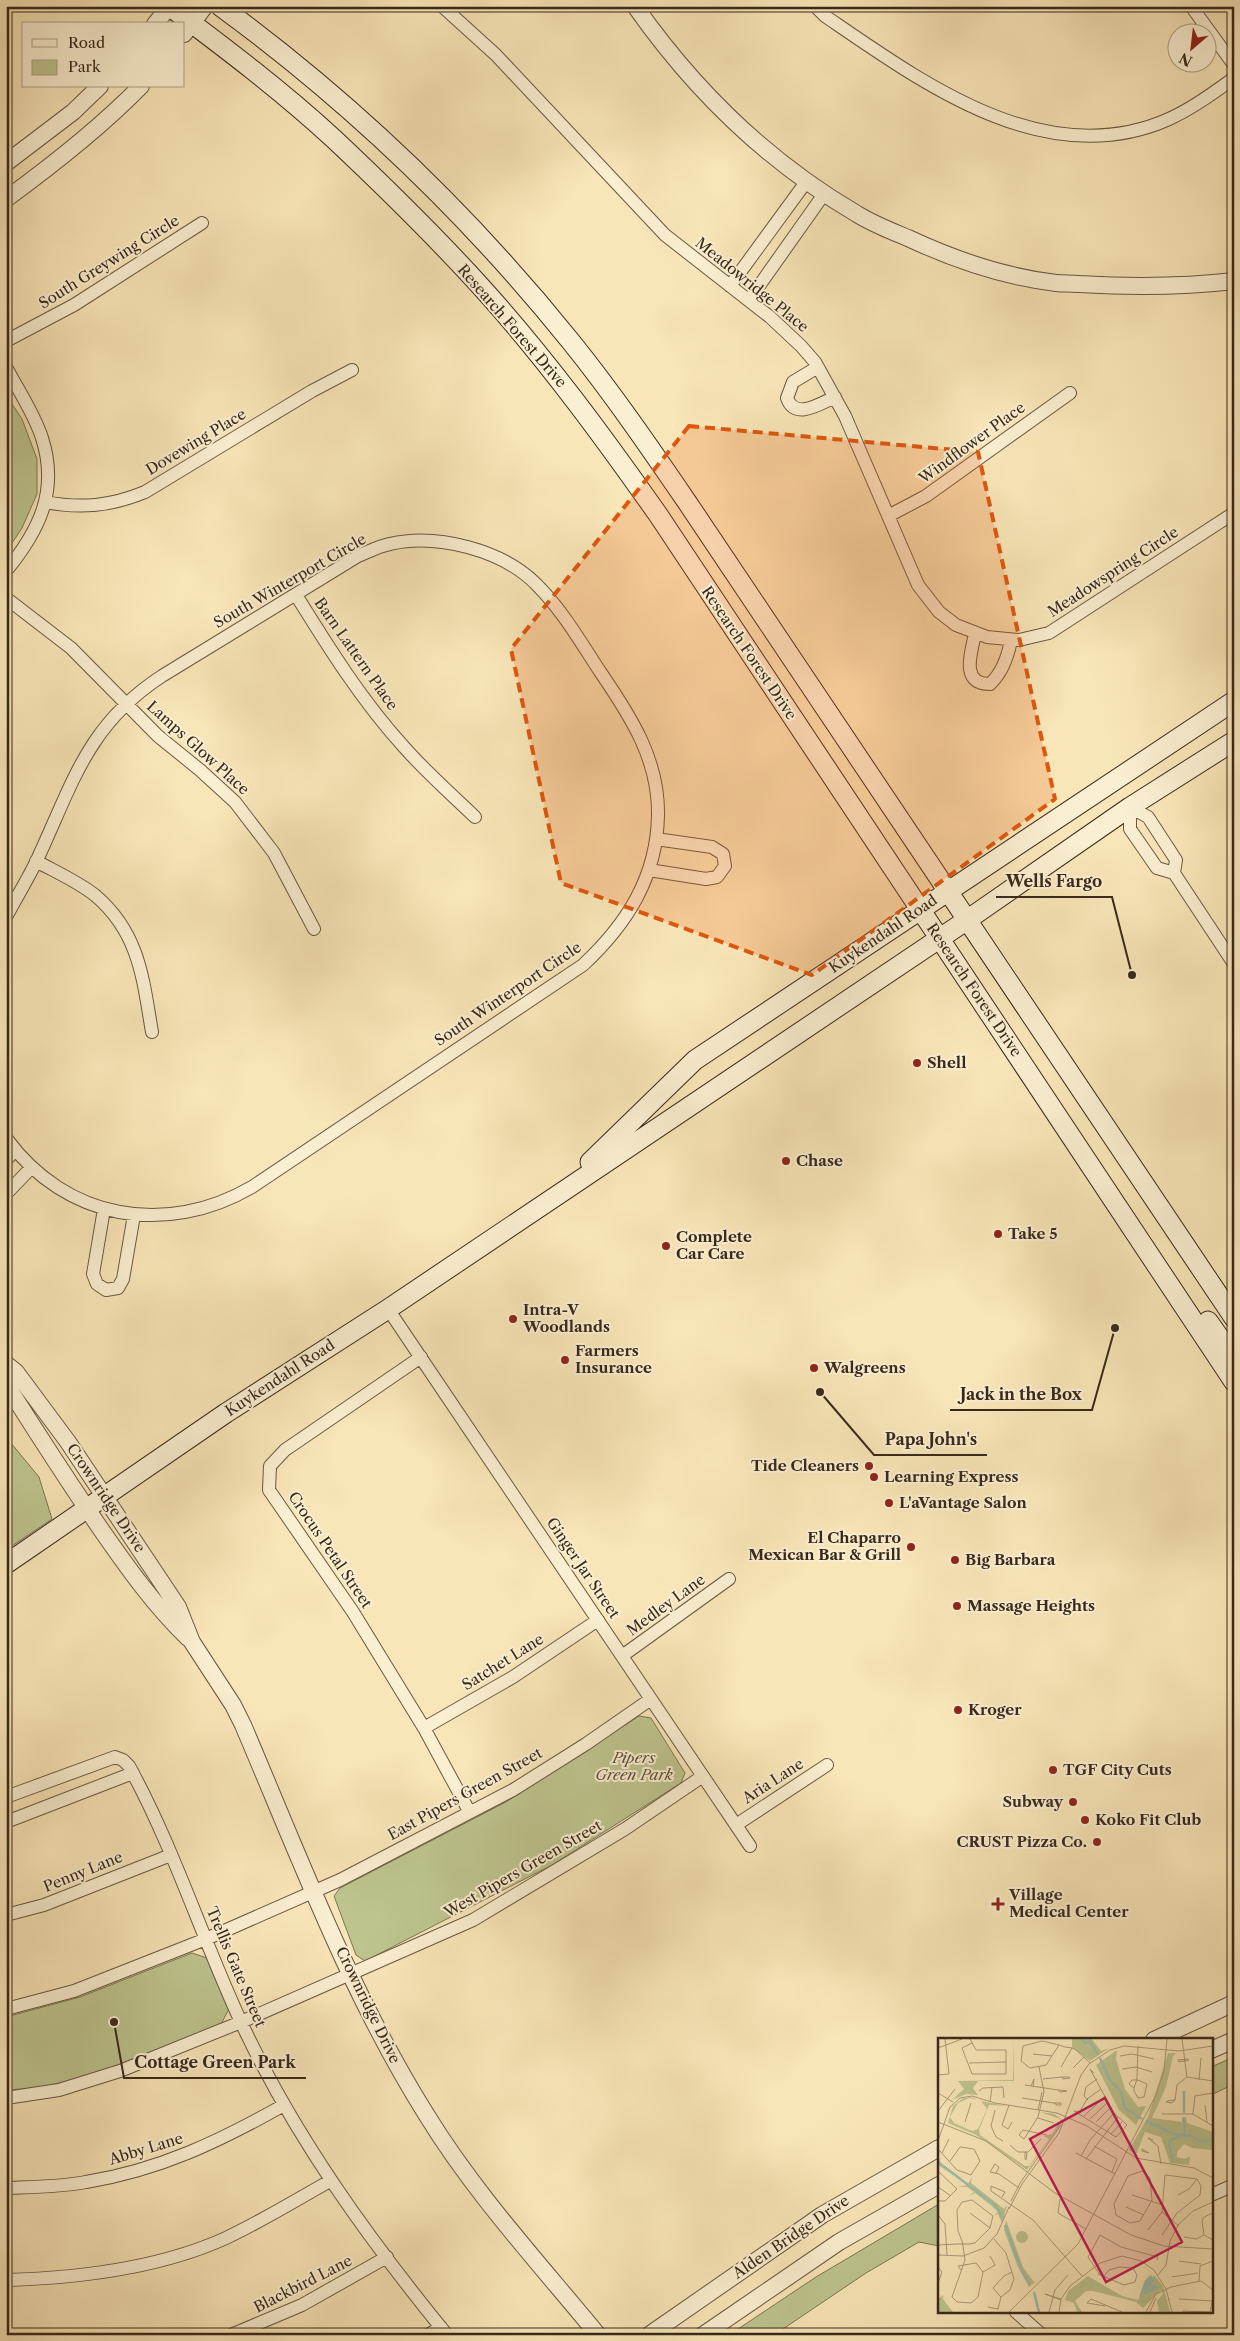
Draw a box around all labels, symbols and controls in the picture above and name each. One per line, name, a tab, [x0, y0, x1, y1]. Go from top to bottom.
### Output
legend	[22, 22, 185, 88]
north arrow	[1168, 22, 1218, 72]
text: Road	[68, 33, 105, 52]
text: N	[1176, 49, 1195, 70]
text: Park	[68, 57, 102, 76]
street label: South Greywing Circle	[35, 211, 182, 313]
street label: Meadowridge Place	[692, 233, 813, 336]
street label: Research Forest Drive	[454, 260, 571, 391]
street label: Windflower Place	[914, 398, 1029, 488]
street label: Dovewing Place	[142, 404, 249, 479]
street label: Meadowspring Circle	[1044, 522, 1182, 621]
street label: South Winterport Circle	[210, 529, 369, 632]
street label: Research Forest Drive	[698, 582, 801, 723]
street label: Barn Lattern Place	[310, 594, 402, 714]
street label: Lamps Glow Place	[143, 697, 253, 799]
callout: Wells Fargo	[996, 866, 1112, 897]
text: Wells Fargo	[1005, 871, 1102, 891]
street label: Kuykendahl Road	[825, 890, 941, 977]
street label: Research Forest Drive	[923, 919, 1026, 1060]
street label: South Winterport Circle	[431, 937, 585, 1050]
place label: Shell	[927, 1053, 966, 1072]
marker: Shell	[911, 1057, 923, 1069]
place label: Chase	[796, 1151, 843, 1170]
marker: Chase	[780, 1155, 792, 1167]
place label: Take 5	[1008, 1224, 1058, 1243]
place label: Complete Car Care	[676, 1227, 752, 1263]
marker: Take 5	[992, 1228, 1004, 1240]
marker: Complete Car Care	[660, 1240, 672, 1252]
place label: Intra-V Woodlands	[522, 1300, 610, 1336]
marker: Intra-V Woodlands	[507, 1313, 519, 1325]
street label: Kuykendahl Road	[221, 1335, 338, 1420]
place label: Farmers Insurance	[575, 1341, 652, 1377]
marker: Farmers Insurance	[559, 1354, 571, 1366]
place label: Walgreens	[823, 1358, 906, 1377]
marker: Walgreens	[808, 1362, 820, 1374]
callout: Jack in the Box	[950, 1379, 1092, 1410]
text: Jack in the Box	[957, 1384, 1083, 1404]
callout: Papa John's	[874, 1424, 987, 1455]
text: Papa John's	[885, 1429, 977, 1449]
street label: Crownridge Drive	[63, 1440, 150, 1556]
place label: Tide Cleaners	[751, 1456, 859, 1475]
marker: Tide Cleaners	[863, 1460, 875, 1472]
place label: Learning Express	[884, 1467, 1018, 1486]
marker: Learning Express	[868, 1471, 880, 1483]
street label: Crocus Petal Street	[284, 1488, 377, 1612]
place label: L'aVantage Salon	[899, 1493, 1028, 1512]
marker: L'aVantage Salon	[883, 1497, 895, 1509]
street label: Ginger Jar Street	[543, 1514, 625, 1622]
place label: El Chaparro Mexican Bar & Grill	[748, 1528, 901, 1564]
marker: El Chaparro Mexican Bar & Grill	[905, 1541, 917, 1553]
place label: Big Barbara	[965, 1550, 1056, 1569]
marker: Big Barbara	[949, 1554, 961, 1566]
street label: Medley Lane	[623, 1570, 709, 1639]
place label: Massage Heights	[967, 1596, 1095, 1615]
marker: Massage Heights	[951, 1600, 963, 1612]
street label: Satchet Lane	[458, 1629, 547, 1694]
place label: Kroger	[968, 1700, 1022, 1719]
marker: Kroger	[952, 1704, 964, 1716]
street label: East Pipers Green Street	[384, 1743, 546, 1844]
park label: Pipers Green Park	[595, 1748, 673, 1784]
street label: Aria Lane	[738, 1754, 807, 1808]
place label: TGF City Cuts	[1063, 1760, 1172, 1779]
marker: TGF City Cuts	[1047, 1764, 1059, 1776]
place label: Subway	[1002, 1792, 1064, 1811]
marker: Subway	[1067, 1796, 1079, 1808]
place label: Koko Fit Club	[1095, 1810, 1202, 1829]
marker: Koko Fit Club	[1079, 1814, 1091, 1826]
street label: West Pipers Green Street	[440, 1815, 606, 1922]
place label: CRUST Pizza Co.	[956, 1832, 1087, 1851]
marker: CRUST Pizza Co.	[1091, 1836, 1103, 1848]
street label: Penny Lane	[40, 1847, 125, 1896]
place label: Village Medical Center	[1008, 1885, 1129, 1921]
marker: Village Medical Center	[991, 1897, 1005, 1911]
street label: Trellis Gate Street	[203, 1904, 271, 2031]
street label: Crownridge Drive	[332, 1943, 405, 2066]
inset map	[938, 2038, 1212, 2314]
callout: Cottage Green Park	[124, 2047, 306, 2078]
text: Cottage Green Park	[134, 2052, 296, 2072]
street label: Abby Lane	[106, 2128, 185, 2169]
street label: Alden Bridge Drive	[728, 2191, 852, 2283]
street label: Blackbird Lane	[250, 2251, 355, 2316]

